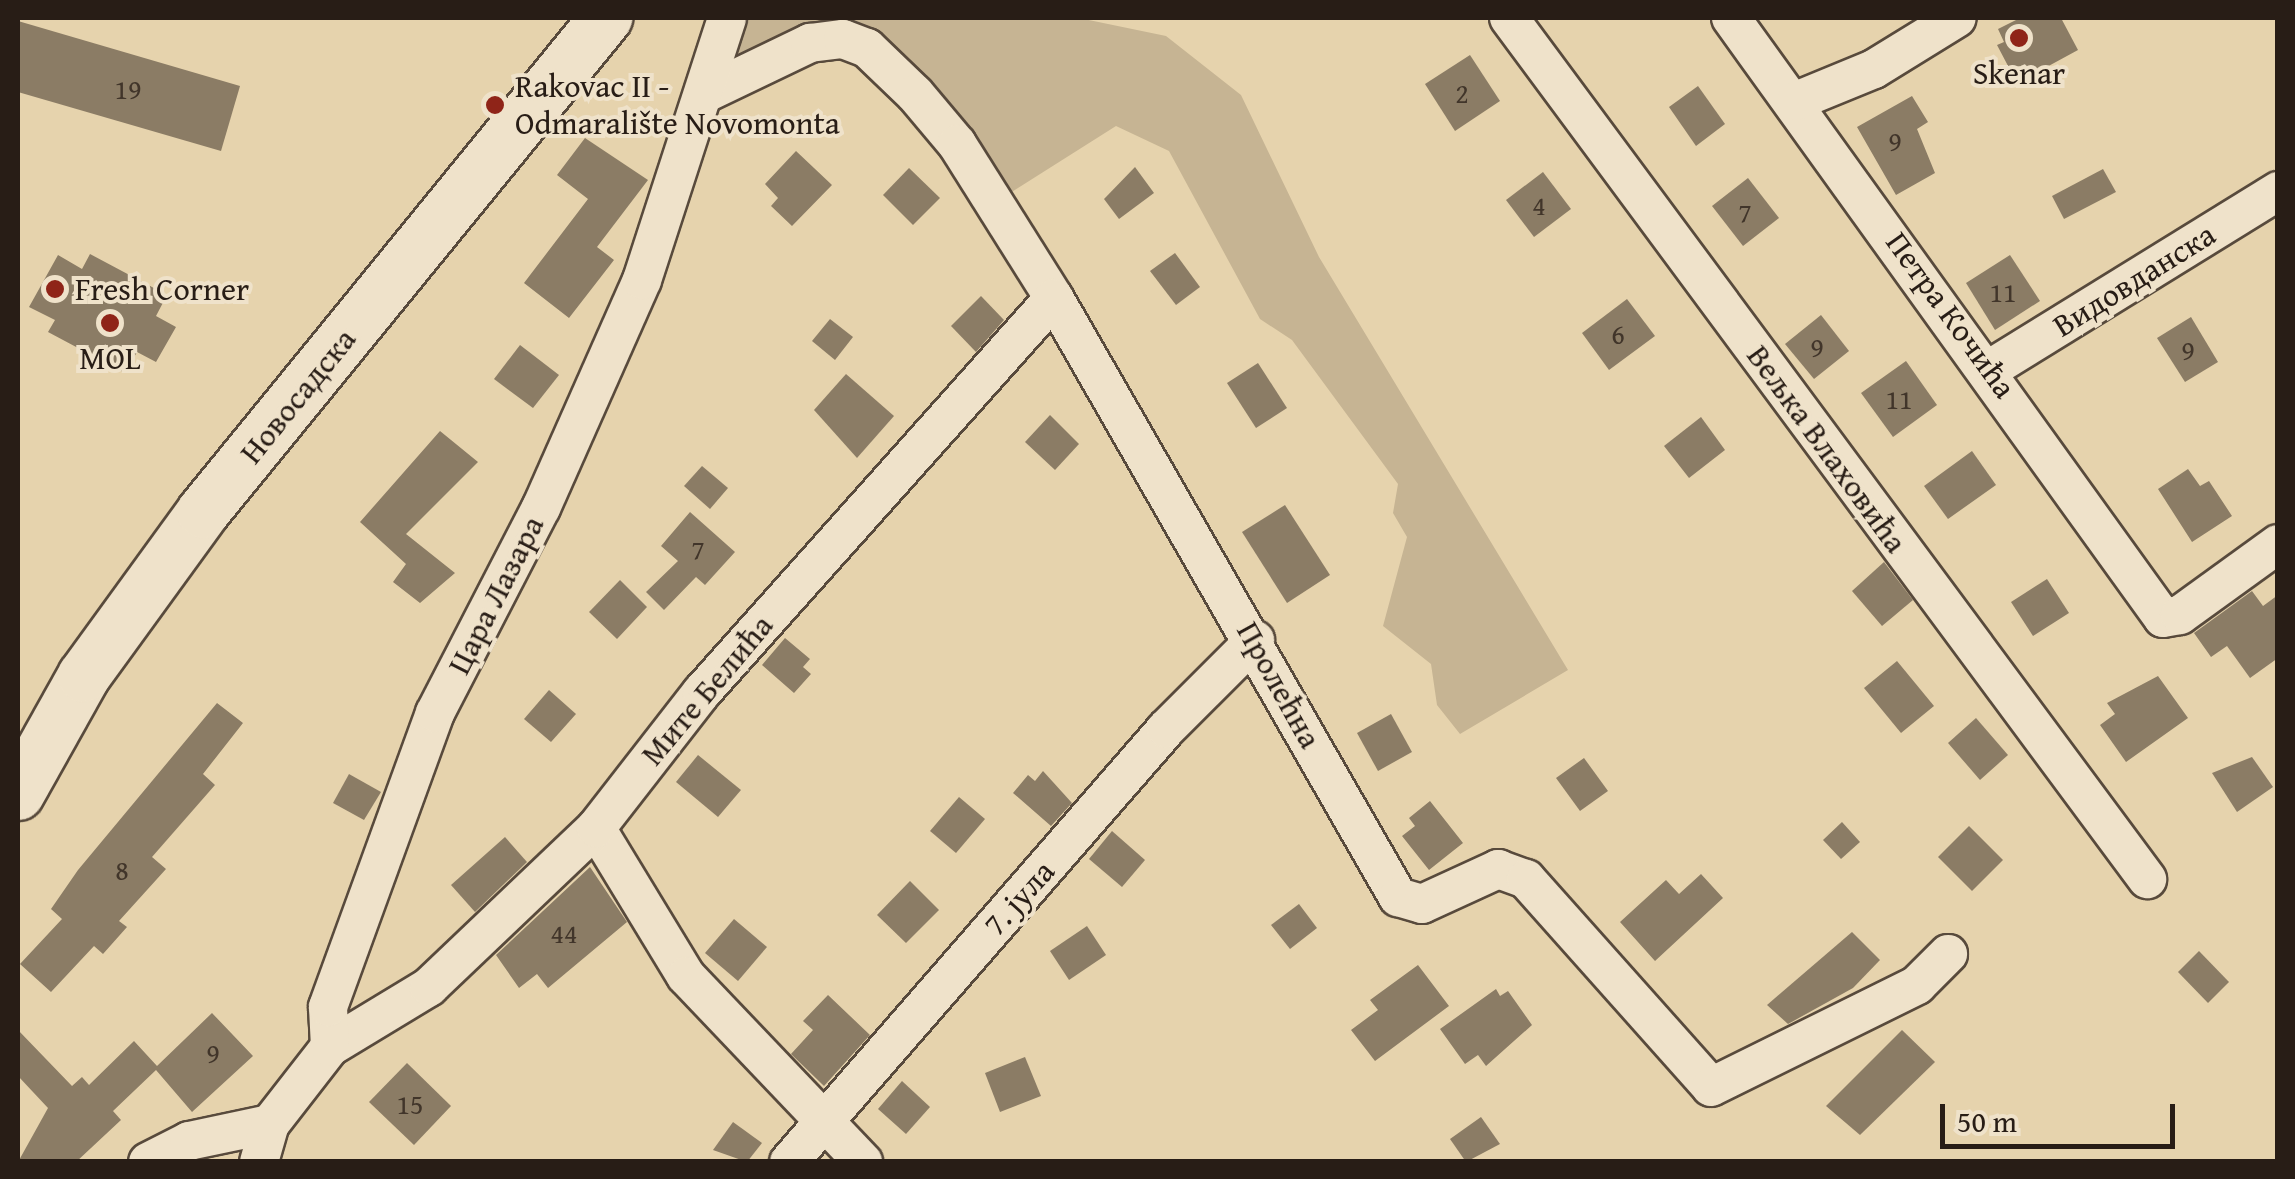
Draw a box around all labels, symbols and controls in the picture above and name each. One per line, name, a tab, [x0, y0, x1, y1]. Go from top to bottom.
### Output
marker: Skenar	[2008, 27, 2030, 49]
place label: Skenar	[1973, 54, 2065, 92]
place label: Rakovac II - Odmaralište Novomonta	[515, 68, 840, 143]
house number: 19	[115, 72, 141, 106]
house number: 2	[1455, 76, 1469, 110]
marker: Rakovac II - Odmaralište Novomonta	[484, 94, 506, 116]
house number: 9	[1888, 124, 1902, 158]
house number: 4	[1532, 188, 1546, 222]
house number: 7	[1738, 195, 1752, 229]
street label: Видовданска	[2046, 215, 2222, 345]
street label: Петра Кочића	[1878, 224, 2024, 406]
place label: Fresh Corner	[75, 270, 249, 308]
house number: 11	[1990, 275, 2016, 309]
marker: Fresh Corner	[44, 278, 66, 300]
marker: MOL	[99, 312, 121, 334]
house number: 6	[1611, 317, 1625, 351]
street label: Новосадска	[232, 321, 364, 471]
house number: 9	[1810, 330, 1824, 364]
house number: 9	[2181, 333, 2195, 367]
street label: Вељка Влаховића	[1739, 338, 1915, 560]
place label: MOL	[79, 339, 141, 377]
house number: 11	[1886, 382, 1912, 416]
street label: Цара Лазара	[440, 509, 552, 681]
house number: 7	[691, 532, 705, 566]
street label: Мите Белића	[633, 607, 781, 773]
street label: Пролећна	[1229, 615, 1329, 755]
street label: 7. јула	[975, 852, 1063, 944]
house number: 8	[115, 853, 129, 887]
house number: 44	[551, 916, 577, 950]
house number: 9	[206, 1036, 220, 1070]
scale bar	[1945, 1084, 2180, 1146]
house number: 15	[397, 1087, 423, 1121]
text: 50 m	[1957, 1099, 2017, 1143]

